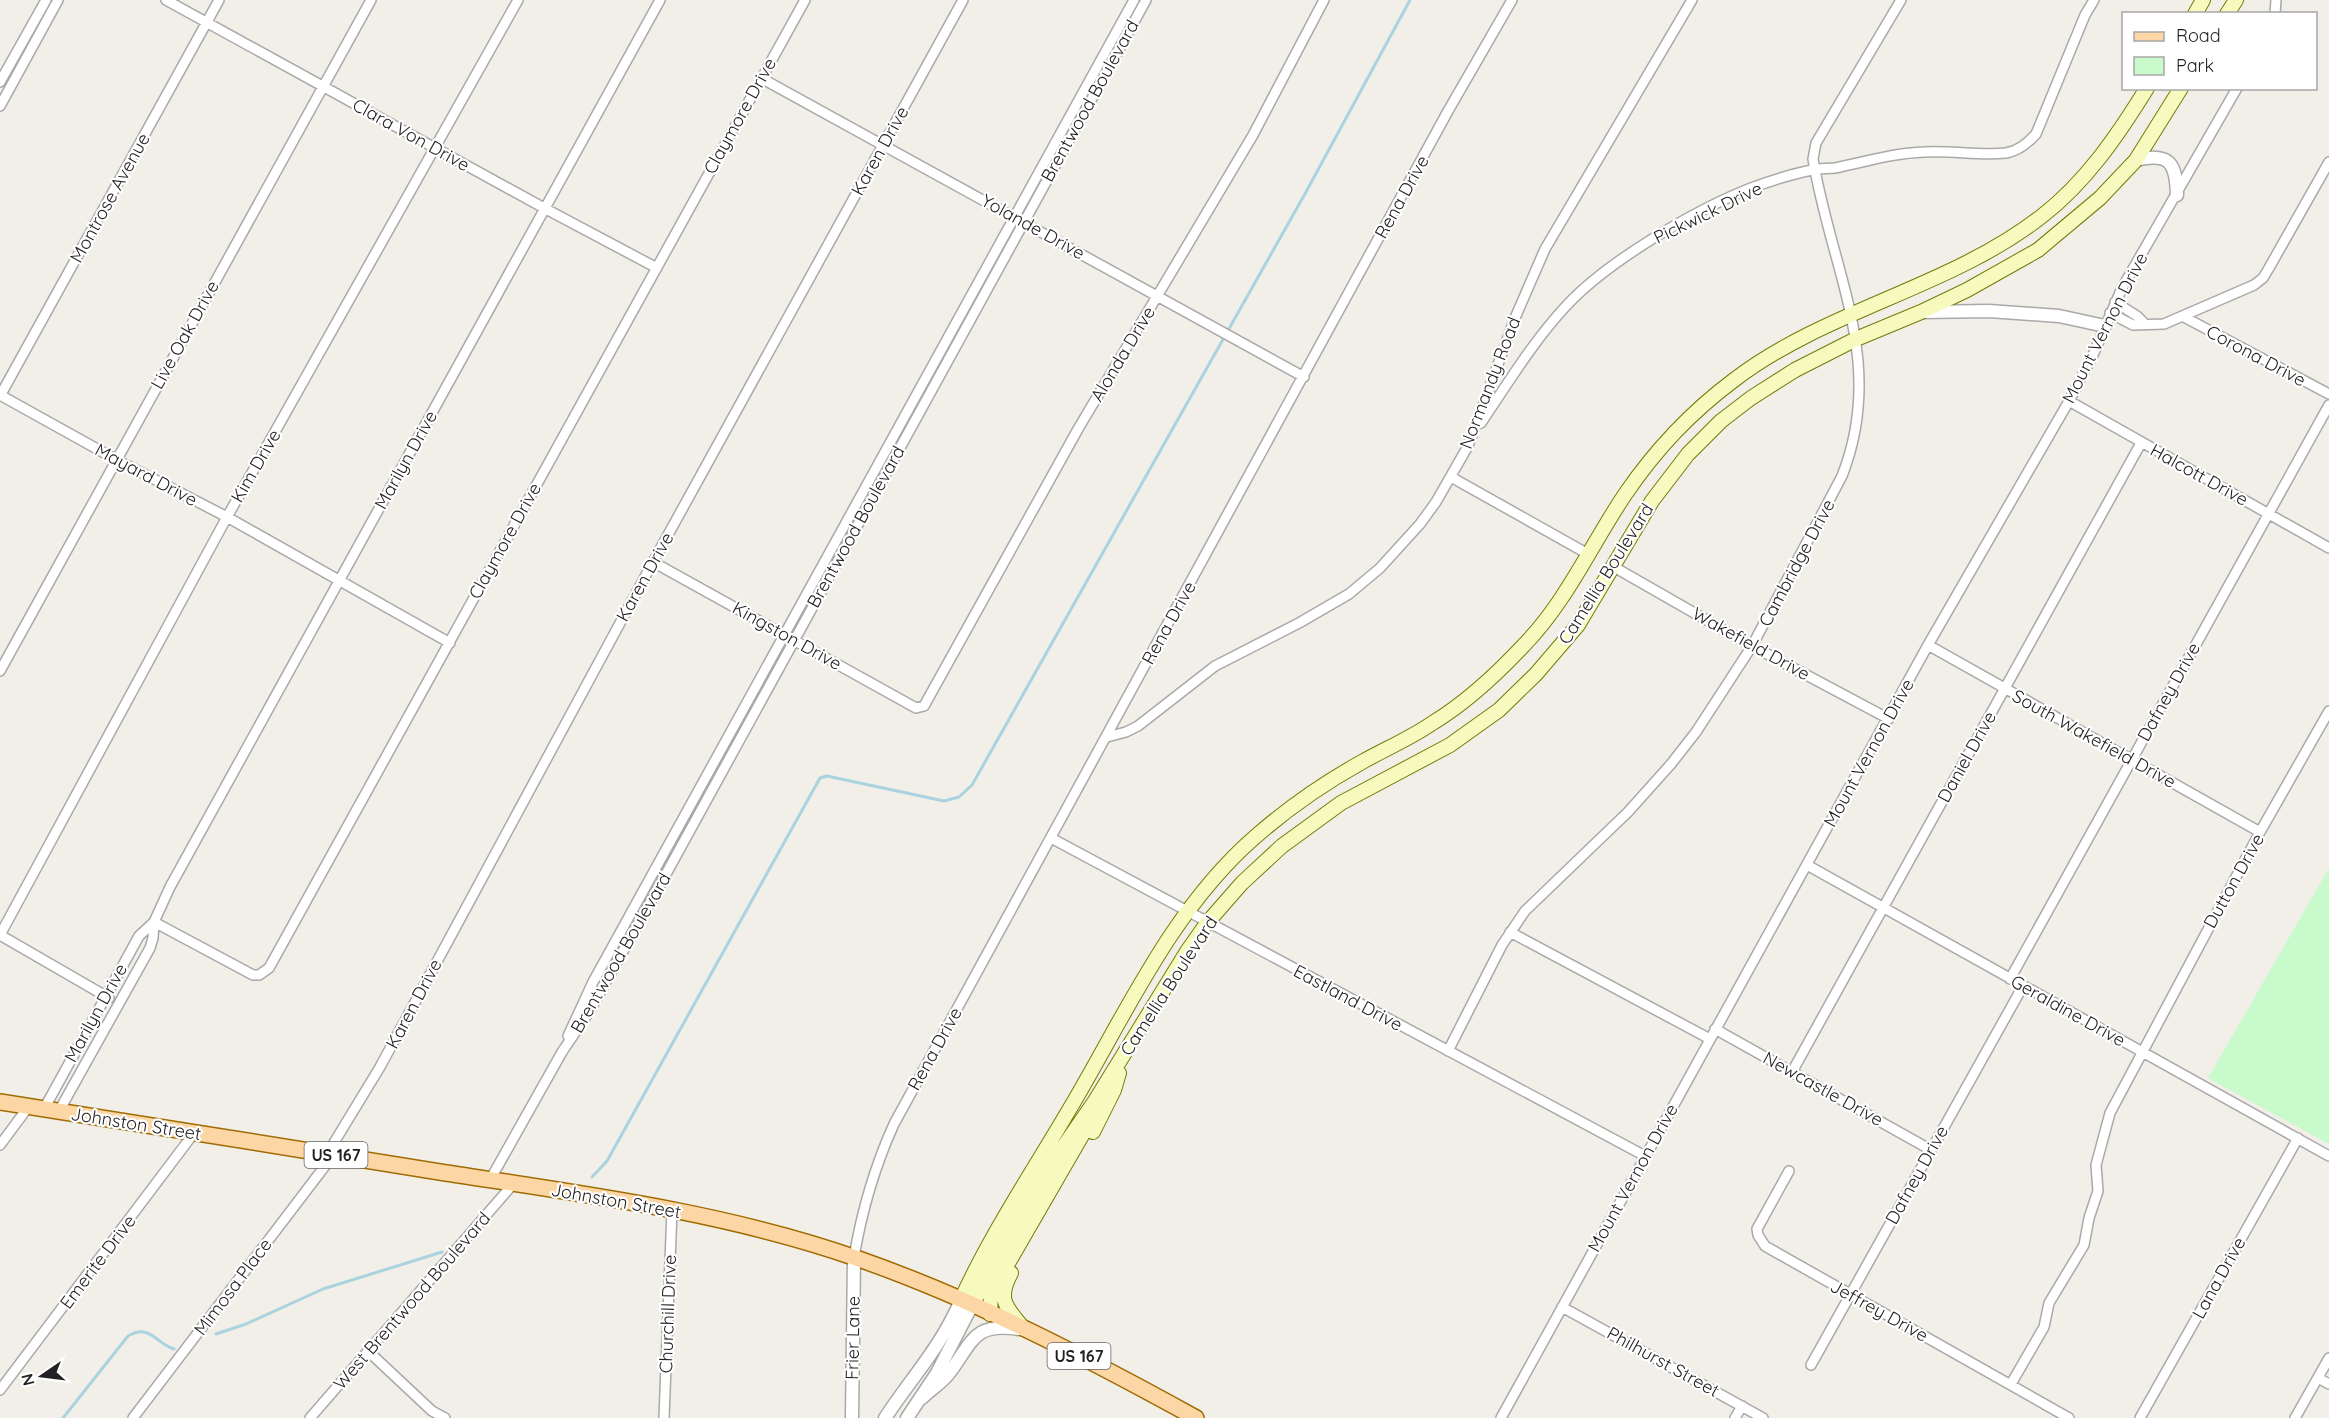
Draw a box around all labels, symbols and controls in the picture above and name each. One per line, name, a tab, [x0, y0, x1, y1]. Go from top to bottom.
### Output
legend	[2122, 12, 2317, 90]
street label: Brentwood Boulevard	[1036, 16, 1144, 186]
text: Road	[2176, 24, 2221, 47]
street label: Claymore Drive	[698, 54, 781, 178]
text: Park	[2176, 54, 2214, 77]
street label: Clara Von Drive	[349, 93, 474, 176]
street label: Karen Drive	[846, 102, 913, 199]
street label: Montrose Avenue	[64, 129, 155, 267]
street label: Rena Drive	[1369, 151, 1434, 242]
street label: Pickwick Drive	[1650, 176, 1766, 249]
street label: Yolande Drive	[977, 189, 1089, 264]
street label: Mount Vernon Drive	[2057, 249, 2152, 407]
street label: Live Oak Drive	[145, 276, 224, 393]
street label: Alonda Drive	[1085, 302, 1160, 405]
street label: Normandy Road	[1454, 314, 1525, 452]
street label: Corona Drive	[2202, 320, 2310, 391]
street label: Marilyn Drive	[369, 406, 442, 513]
street label: Kim Drive	[225, 425, 286, 506]
street label: Mayard Drive	[91, 438, 201, 511]
street label: Halcott Drive	[2146, 438, 2252, 511]
street label: Brentwood Boulevard	[802, 442, 910, 612]
street label: Claymore Drive	[463, 479, 546, 603]
street label: Cambridge Drive	[1753, 495, 1840, 630]
street label: Camellia Boulevard	[1553, 499, 1658, 648]
street label: Karen Drive	[611, 528, 678, 625]
street label: Rena Drive	[1136, 577, 1201, 668]
street label: Kingston Drive	[729, 596, 846, 675]
street label: Wakefield Drive	[1688, 602, 1814, 685]
street label: Dafney Drive	[2132, 638, 2205, 745]
street label: Mount Vernon Drive	[1818, 675, 1919, 831]
street label: South Wakefield Drive	[2008, 684, 2180, 793]
street label: Daniel Drive	[1932, 707, 2001, 806]
street label: Dutton Drive	[2198, 829, 2269, 932]
street label: Brentwood Boulevard	[565, 868, 676, 1037]
street label: Camellia Boulevard	[1115, 912, 1222, 1060]
street label: Karen Drive	[380, 955, 447, 1053]
street label: Marilyn Drive	[59, 959, 132, 1066]
street label: Eastland Drive	[1290, 959, 1407, 1036]
street label: Geraldine Drive	[2007, 970, 2130, 1052]
street label: Rena Drive	[902, 1003, 967, 1094]
street label: Newcastle Drive	[1759, 1046, 1887, 1131]
street label: Mount Vernon Drive	[1582, 1100, 1683, 1256]
street label: Johnston Street	[69, 1102, 203, 1145]
street label: Dafney Drive	[1880, 1121, 1953, 1228]
road number: US 167	[304, 1142, 368, 1168]
street label: Johnston Street	[549, 1178, 683, 1223]
street label: West Brentwood Boulevard	[328, 1207, 495, 1394]
street label: Emerite Drive	[55, 1210, 140, 1313]
street label: Lana Drive	[2187, 1233, 2250, 1323]
street label: Mimosa Place	[189, 1234, 277, 1340]
street label: Churchill Drive	[654, 1254, 681, 1374]
street label: Jeffrey Drive	[1826, 1274, 1932, 1347]
street label: Frier Lane	[840, 1296, 865, 1380]
street label: Philhurst Street	[1603, 1321, 1723, 1402]
road number: US 167	[1048, 1343, 1110, 1369]
north arrow	[12, 1346, 72, 1406]
text: N	[16, 1372, 39, 1388]

